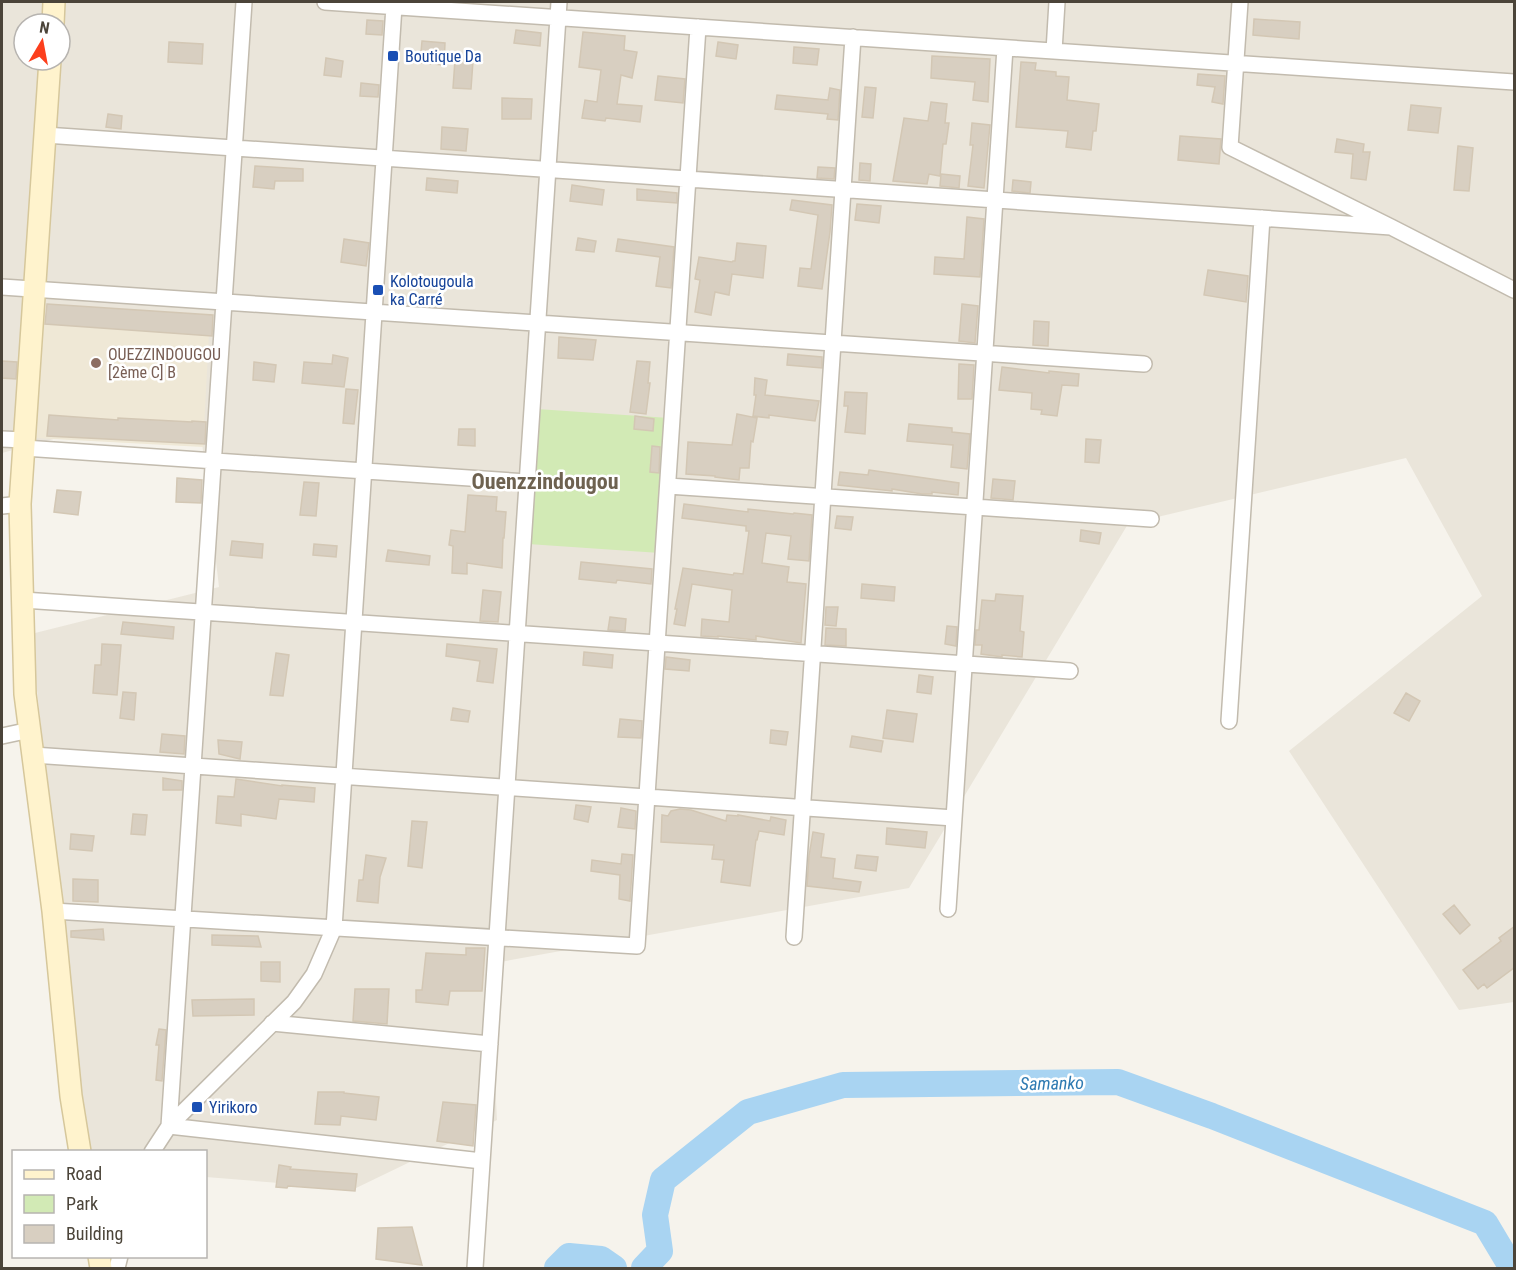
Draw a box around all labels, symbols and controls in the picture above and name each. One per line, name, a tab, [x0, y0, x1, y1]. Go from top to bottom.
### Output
north arrow	[12, 12, 72, 72]
text: N	[38, 18, 51, 38]
place label: Boutique Da	[405, 47, 482, 66]
marker: Boutique Da	[386, 49, 400, 63]
place label: Kolotougoula ka Carré	[390, 272, 474, 309]
marker: Kolotougoula ka Carré	[371, 283, 385, 297]
place label: OUEZZINDOUGOU [2ème C] B	[108, 345, 221, 382]
marker: OUEZZINDOUGOU [2ème C] B	[89, 356, 103, 370]
district label: Ouenzzindougou	[471, 469, 619, 494]
water label: Samanko	[1020, 1072, 1084, 1094]
place label: Yirikoro	[209, 1098, 258, 1117]
marker: Yirikoro	[190, 1100, 204, 1114]
legend	[12, 1150, 207, 1258]
text: Road	[66, 1163, 102, 1184]
text: Park	[66, 1193, 98, 1214]
text: Building	[66, 1223, 123, 1244]

